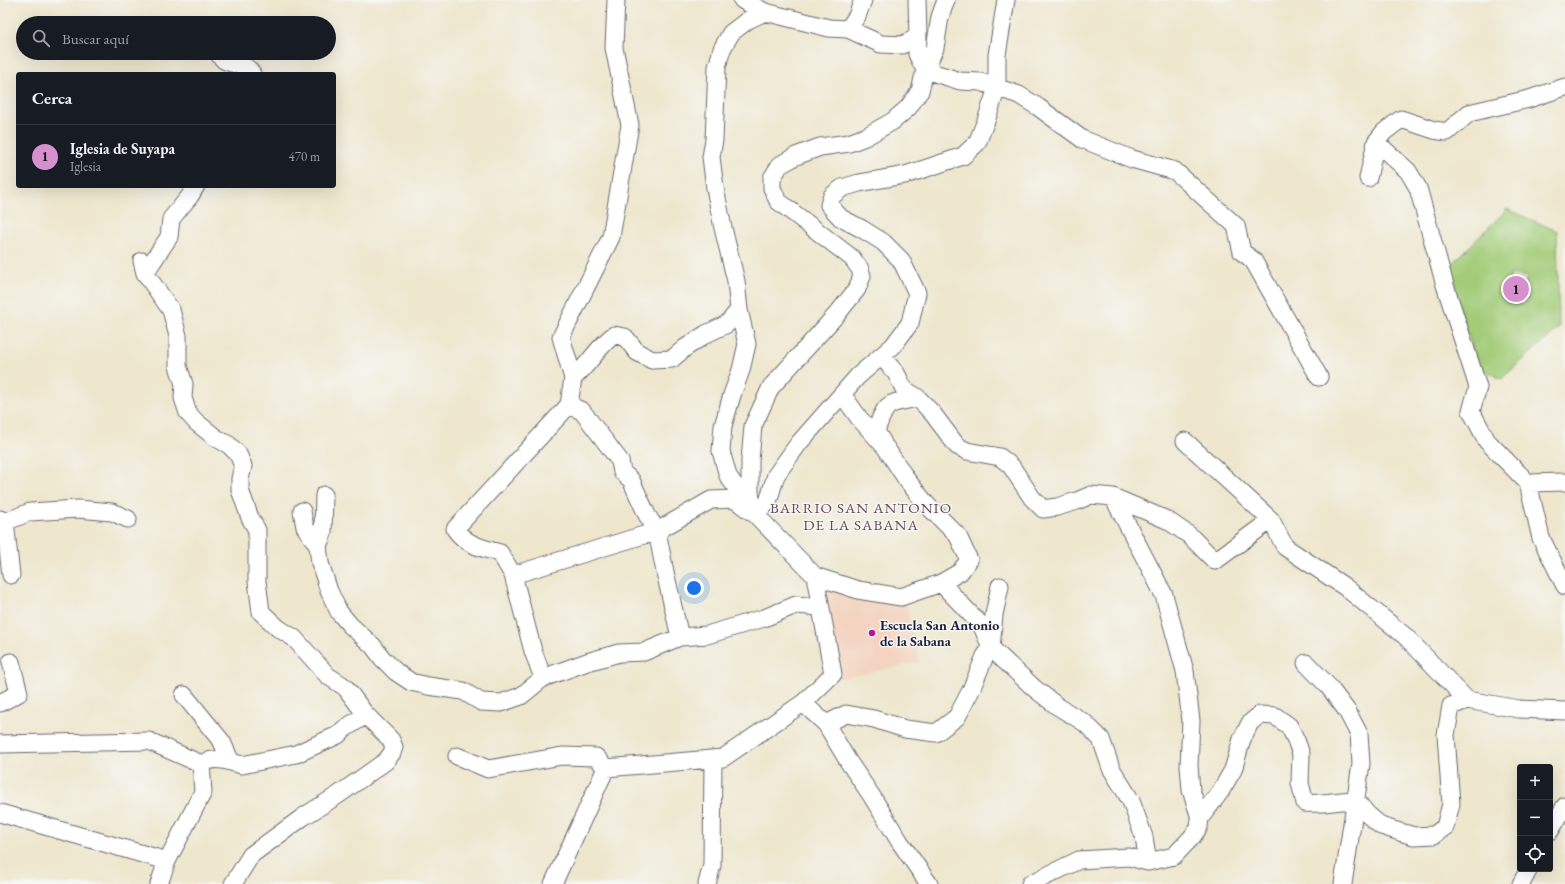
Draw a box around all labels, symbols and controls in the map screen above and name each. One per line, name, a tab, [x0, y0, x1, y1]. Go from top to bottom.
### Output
search box	[16, 16, 336, 60]
icon: search	[30, 27, 52, 49]
text: Buscar aquí	[62, 29, 129, 48]
text: Cerca	[32, 87, 72, 109]
text: Iglesia de Suyapa	[70, 139, 175, 158]
text: 1	[42, 148, 48, 165]
text: 470 m	[289, 148, 320, 165]
text: Iglesia	[70, 158, 101, 175]
pin: 1	[1503, 274, 1529, 304]
district label: BARRIO SAN ANTONIO DE LA SABANA	[770, 498, 952, 534]
your location	[684, 578, 704, 598]
place label: Escuela San Antonio de la Sabana	[880, 616, 999, 650]
marker: Escuela San Antonio de la Sabana	[867, 628, 877, 638]
map controls	[1517, 764, 1553, 872]
button: +	[1517, 764, 1553, 800]
button: −	[1517, 800, 1553, 836]
button: locate	[1517, 836, 1553, 872]

